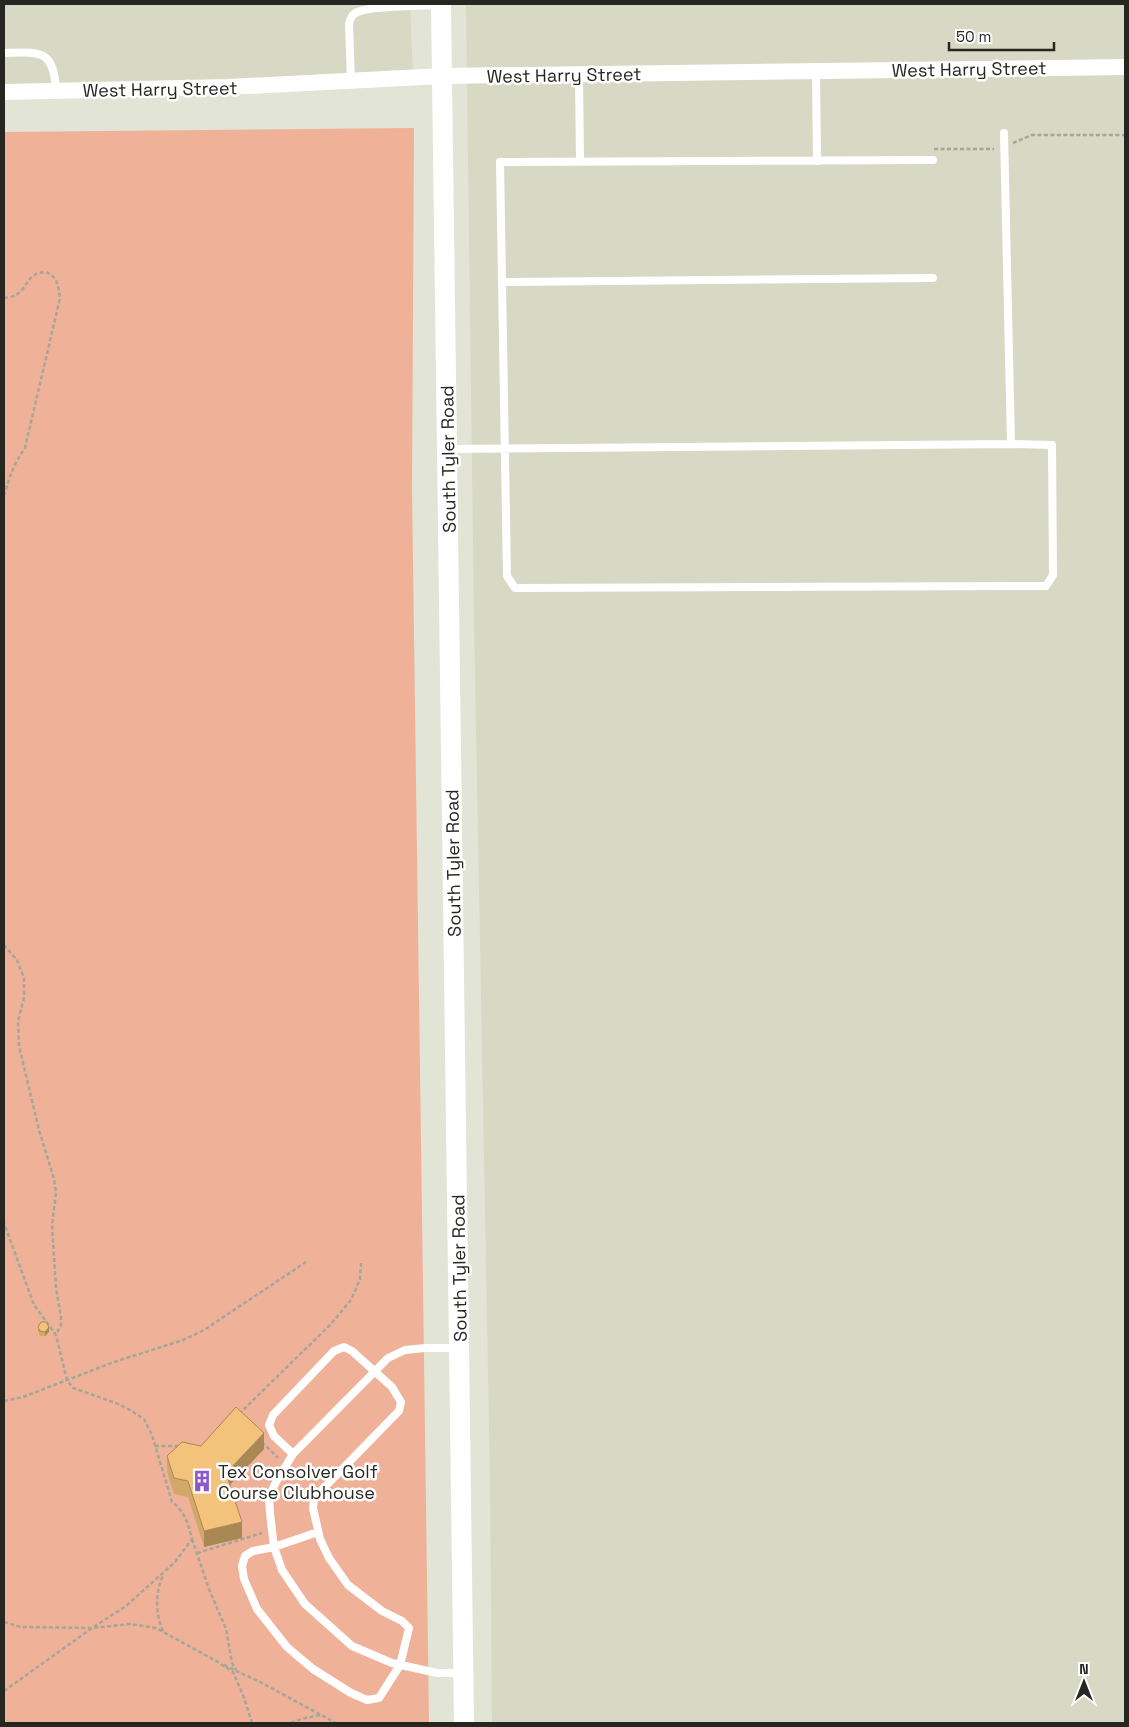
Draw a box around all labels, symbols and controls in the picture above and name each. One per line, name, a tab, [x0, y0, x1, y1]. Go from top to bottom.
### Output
scale bar	[949, 20, 1054, 52]
text: 50 m	[956, 27, 991, 46]
street label: West Harry Street	[891, 56, 1047, 82]
street label: West Harry Street	[486, 62, 642, 88]
street label: West Harry Street	[82, 76, 238, 102]
street label: South Tyler Road	[435, 385, 461, 533]
street label: South Tyler Road	[440, 789, 466, 937]
street label: South Tyler Road	[446, 1194, 472, 1342]
place label: Tex Consolver Golf Course Clubhouse	[218, 1460, 378, 1504]
building icon: Tex Consolver Golf Course Clubhouse	[189, 1468, 215, 1494]
north arrow	[1059, 1657, 1109, 1707]
text: N	[1079, 1660, 1089, 1678]

